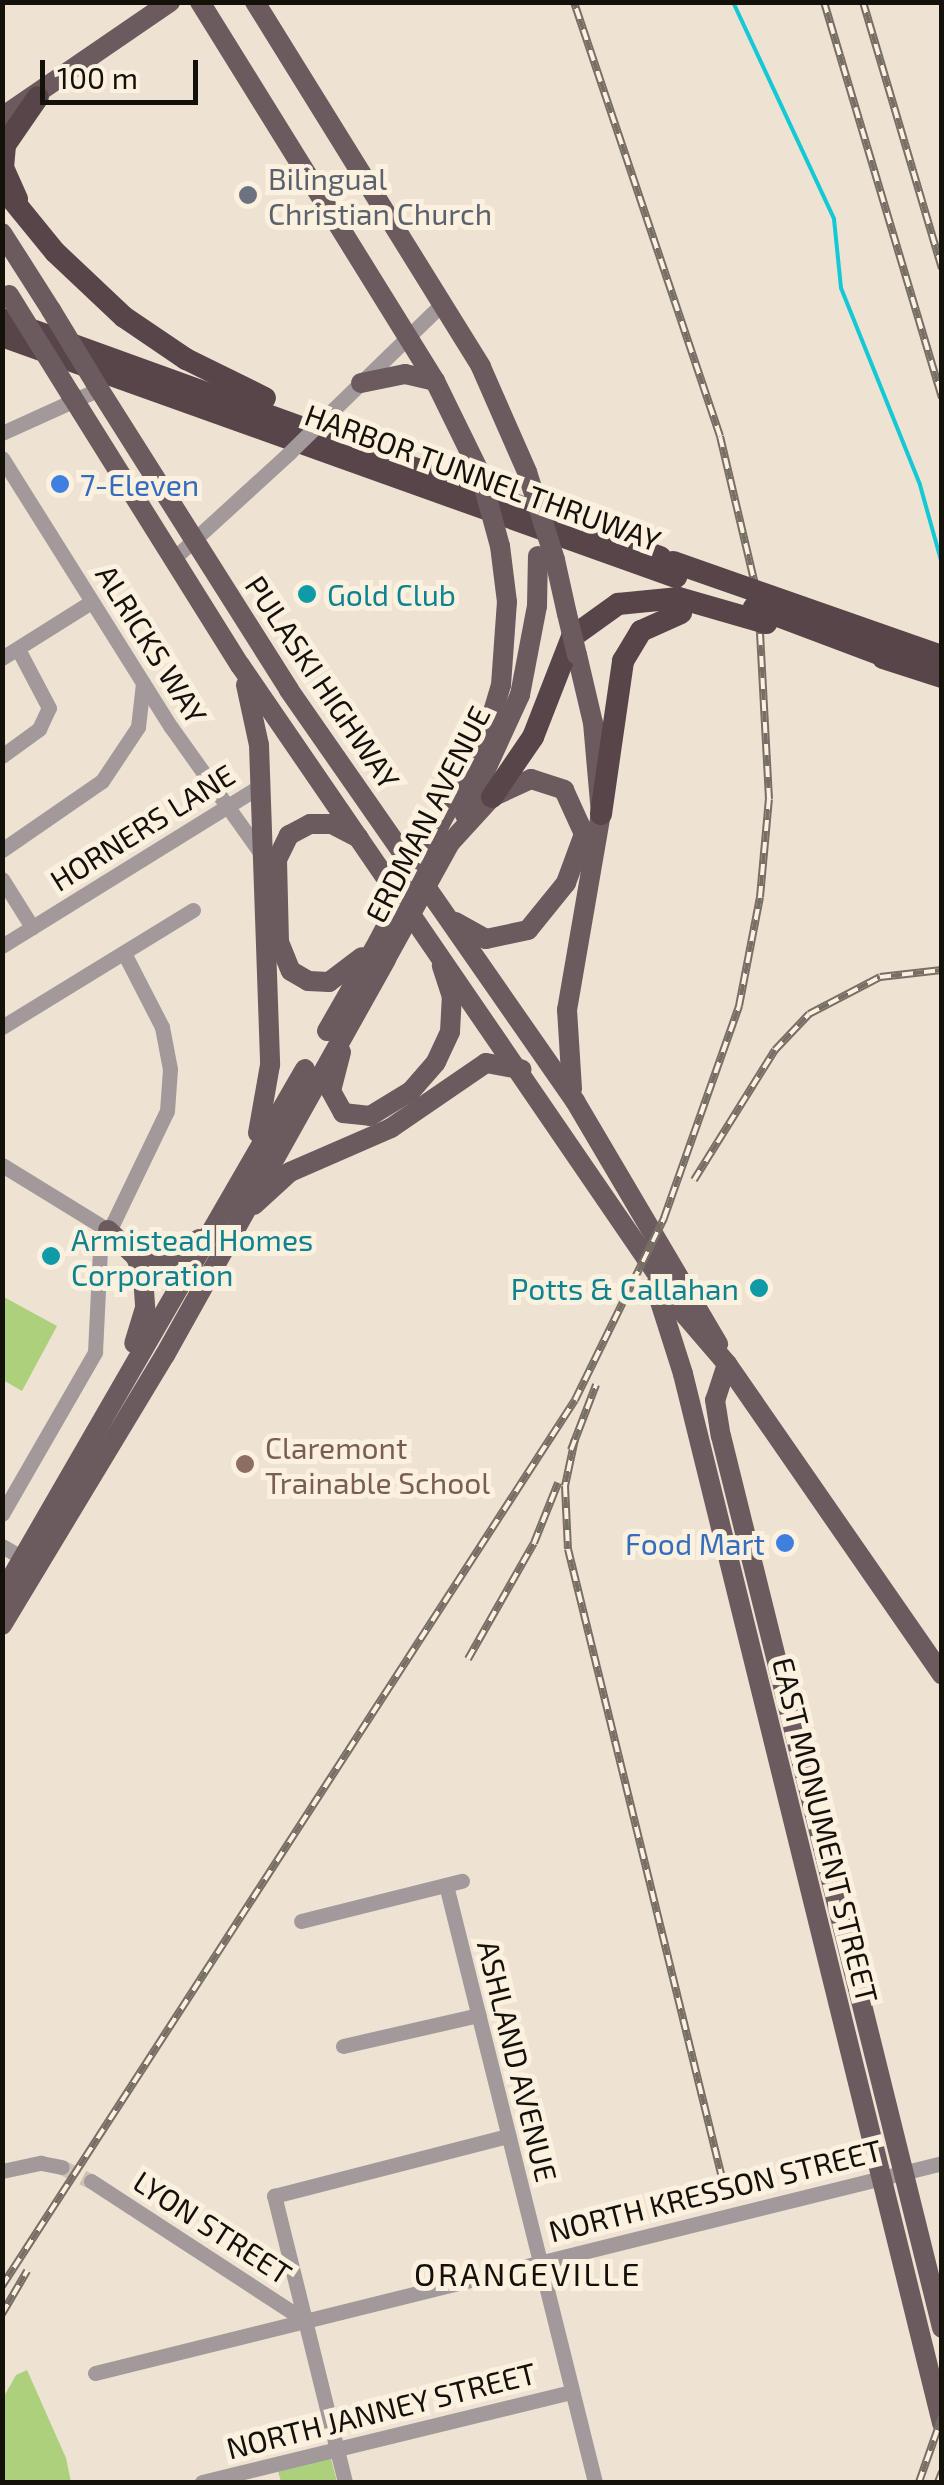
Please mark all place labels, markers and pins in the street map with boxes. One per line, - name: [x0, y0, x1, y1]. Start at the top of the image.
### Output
- place label: Bilingual Christian Church: [268, 160, 492, 230]
- marker: Bilingual Christian Church: [237, 184, 259, 206]
- place label: 7-Eleven: [80, 466, 199, 502]
- marker: 7-Eleven: [49, 473, 71, 495]
- place label: Gold Club: [327, 576, 456, 612]
- marker: Gold Club: [296, 583, 318, 605]
- place label: Armistead Homes Corporation: [71, 1221, 313, 1292]
- marker: Armistead Homes Corporation: [40, 1245, 62, 1267]
- place label: Potts & Callahan: [511, 1270, 739, 1306]
- marker: Potts & Callahan: [748, 1277, 770, 1299]
- place label: Claremont Trainable School: [265, 1429, 490, 1500]
- marker: Claremont Trainable School: [234, 1453, 256, 1475]
- place label: Food Mart: [625, 1525, 765, 1561]
- marker: Food Mart: [774, 1532, 796, 1554]

